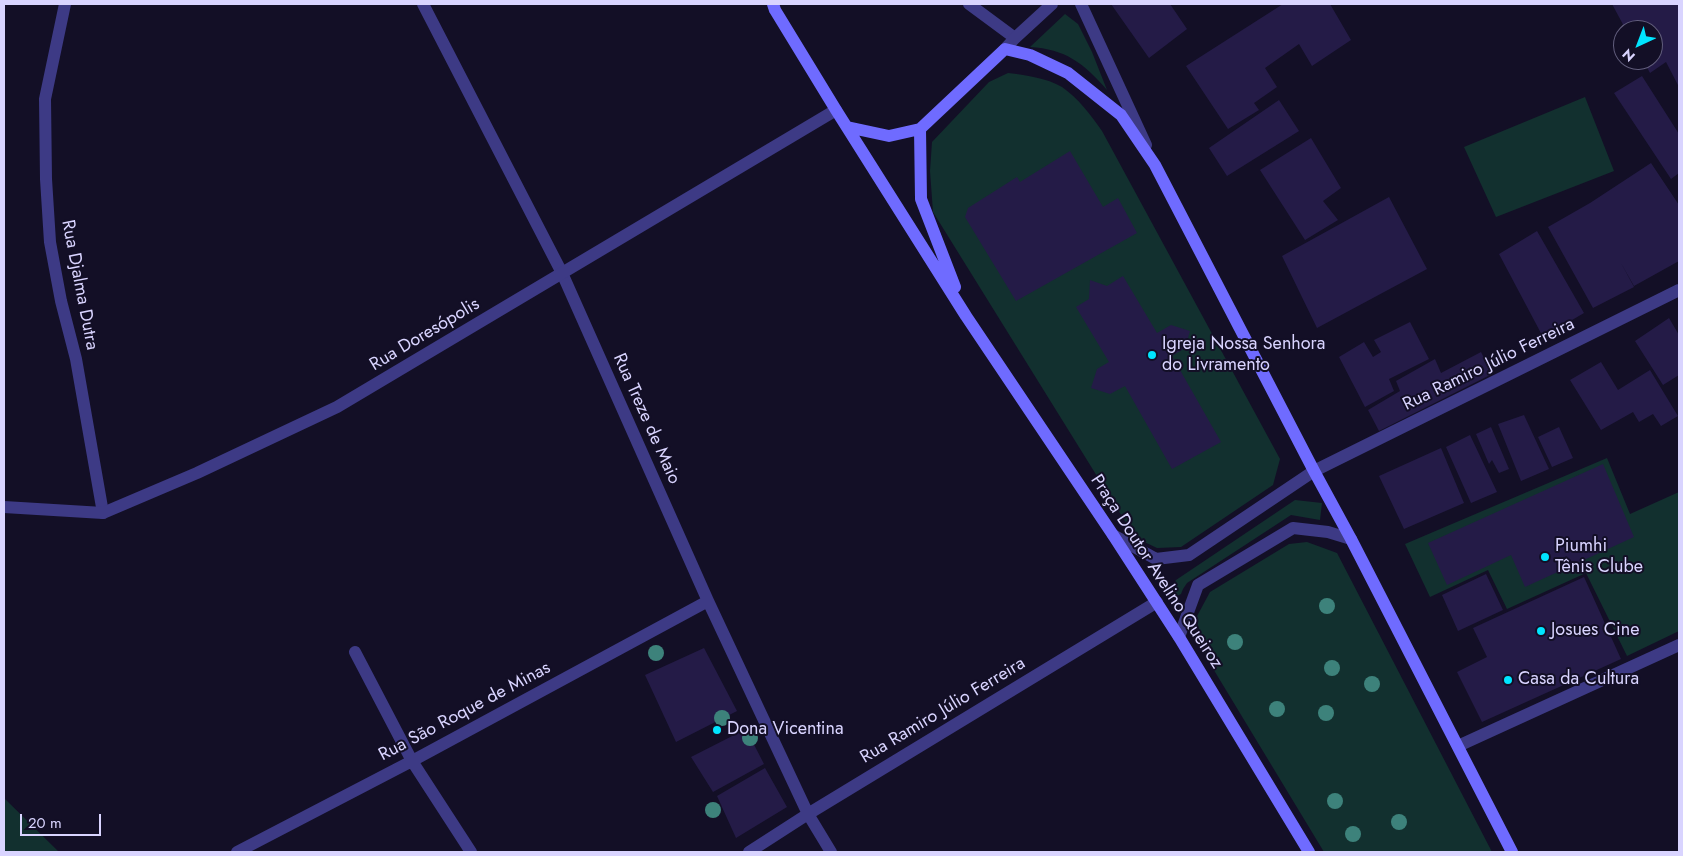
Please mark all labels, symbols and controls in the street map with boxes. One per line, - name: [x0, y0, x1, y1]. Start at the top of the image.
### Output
- north arrow: [1613, 20, 1663, 70]
- text: N: [1618, 44, 1639, 66]
- street label: Rua Djalma Dutra: [56, 218, 102, 352]
- street label: Rua Doresópolis: [366, 294, 484, 376]
- street label: Rua Ramiro Júlio Ferreira: [1400, 314, 1578, 416]
- place label: Igreja Nossa Senhora do Livramento: [1162, 334, 1325, 376]
- marker: Igreja Nossa Senhora do Livramento: [1146, 349, 1158, 361]
- street label: Rua Treze de Maio: [608, 350, 684, 488]
- street label: Praça Doutor Avelino Queiroz: [1085, 471, 1227, 673]
- place label: Piumhi Tênis Clube: [1555, 536, 1643, 578]
- marker: Piumhi Tênis Clube: [1539, 551, 1551, 563]
- place label: Josues Cine: [1551, 620, 1640, 642]
- marker: Josues Cine: [1535, 625, 1547, 637]
- street label: Rua Ramiro Júlio Ferreira: [857, 653, 1029, 769]
- street label: Rua São Roque de Minas: [375, 658, 555, 766]
- place label: Casa da Cultura: [1518, 669, 1639, 691]
- marker: Casa da Cultura: [1502, 674, 1514, 686]
- place label: Dona Vicentina: [727, 719, 844, 741]
- marker: Dona Vicentina: [711, 724, 723, 736]
- scale bar: [22, 804, 104, 836]
- text: 20 m: [28, 812, 62, 834]

